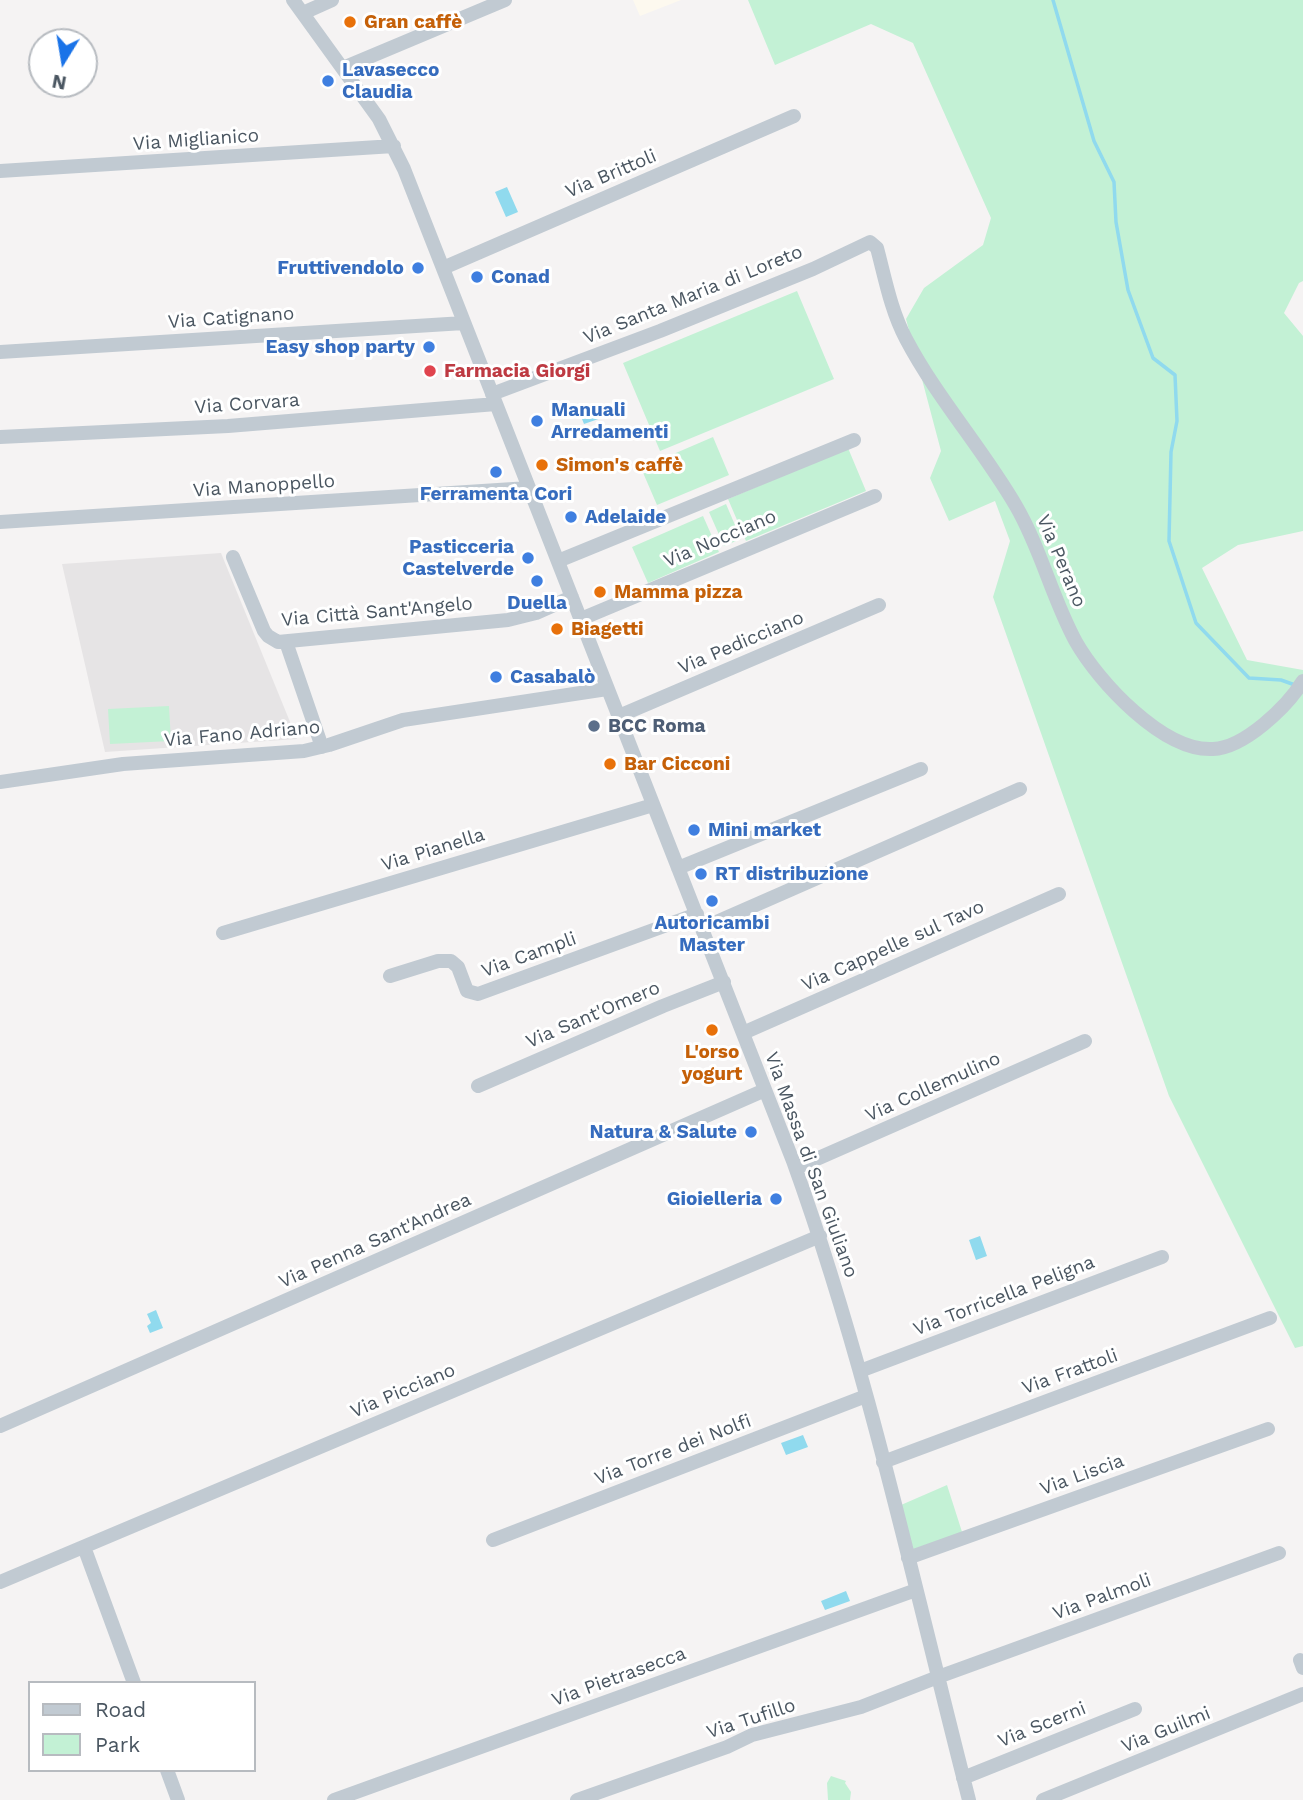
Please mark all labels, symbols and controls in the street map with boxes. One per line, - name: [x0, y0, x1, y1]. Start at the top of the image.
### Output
- place label: Gran caffè: [364, 11, 462, 33]
- marker: Gran caffè: [342, 14, 358, 30]
- north arrow: [28, 28, 98, 98]
- place label: Lavasecco Claudia: [342, 59, 439, 103]
- text: N: [50, 70, 68, 95]
- marker: Lavasecco Claudia: [320, 73, 336, 89]
- street label: Via Miglianico: [132, 124, 260, 156]
- street label: Via Brittoli: [562, 145, 660, 203]
- street label: Via Santa Maria di Loreto: [580, 241, 806, 349]
- place label: Fruttivendolo: [277, 257, 404, 279]
- marker: Fruttivendolo: [410, 260, 426, 276]
- place label: Conad: [491, 266, 550, 288]
- marker: Conad: [469, 269, 485, 285]
- street label: Via Catignano: [167, 302, 295, 334]
- place label: Easy shop party: [266, 336, 415, 358]
- marker: Easy shop party: [421, 339, 437, 355]
- place label: Farmacia Giorgi: [444, 360, 590, 382]
- marker: Farmacia Giorgi: [422, 363, 438, 379]
- street label: Via Corvara: [194, 389, 300, 419]
- place label: Manuali Arredamenti: [551, 399, 668, 443]
- marker: Manuali Arredamenti: [529, 413, 545, 429]
- place label: Simon's caffè: [556, 454, 683, 476]
- marker: Simon's caffè: [534, 457, 550, 473]
- marker: Ferramenta Cori: [488, 464, 504, 480]
- street label: Via Manoppello: [192, 470, 336, 502]
- place label: Ferramenta Cori: [420, 483, 572, 505]
- street label: Via Nocciano: [660, 505, 780, 573]
- place label: Adelaide: [585, 506, 666, 528]
- marker: Adelaide: [563, 509, 579, 525]
- street label: Via Perano: [1031, 511, 1091, 611]
- place label: Pasticceria Castelverde: [402, 536, 514, 580]
- marker: Pasticceria Castelverde: [520, 550, 536, 566]
- marker: Duella: [529, 573, 545, 589]
- place label: Mamma pizza: [614, 581, 742, 603]
- marker: Mamma pizza: [592, 584, 608, 600]
- street label: Via Città Sant'Angelo: [280, 592, 474, 632]
- place label: Duella: [507, 592, 567, 614]
- street label: Via Pedicciano: [675, 606, 807, 680]
- place label: Biagetti: [571, 618, 644, 640]
- marker: Biagetti: [549, 621, 565, 637]
- place label: Casabalò: [510, 666, 595, 688]
- marker: Casabalò: [488, 669, 504, 685]
- place label: BCC Roma: [608, 715, 706, 737]
- street label: Via Fano Adriano: [163, 716, 321, 752]
- marker: BCC Roma: [586, 718, 602, 734]
- place label: Bar Cicconi: [624, 753, 730, 775]
- marker: Bar Cicconi: [602, 756, 618, 772]
- place label: Mini market: [708, 819, 821, 841]
- marker: Mini market: [686, 822, 702, 838]
- street label: Via Pianella: [378, 823, 488, 877]
- place label: RT distribuzione: [715, 863, 869, 885]
- marker: RT distribuzione: [693, 866, 709, 882]
- marker: Autoricambi Master: [704, 893, 720, 909]
- street label: Via Cappelle sul Tavo: [798, 895, 988, 997]
- place label: Autoricambi Master: [654, 912, 770, 956]
- street label: Via Campli: [478, 927, 580, 983]
- street label: Via Sant'Omero: [523, 976, 663, 1054]
- marker: L'orso yogurt: [704, 1022, 720, 1038]
- place label: L'orso yogurt: [682, 1041, 742, 1085]
- street label: Via Collemulino: [862, 1047, 1004, 1127]
- street label: Via Massa di San Giuliano: [760, 1049, 862, 1281]
- place label: Natura & Salute: [590, 1121, 737, 1143]
- marker: Natura & Salute: [743, 1124, 759, 1140]
- street label: Via Penna Sant'Andrea: [275, 1188, 475, 1294]
- place label: Gioielleria: [667, 1188, 762, 1210]
- marker: Gioielleria: [768, 1191, 784, 1207]
- street label: Via Torricella Peligna: [910, 1251, 1098, 1341]
- street label: Via Frattoli: [1019, 1344, 1121, 1400]
- street label: Via Picciano: [347, 1359, 459, 1423]
- street label: Via Torre dei Nolfi: [591, 1410, 755, 1490]
- street label: Via Liscia: [1037, 1449, 1127, 1501]
- street label: Via Palmoli: [1050, 1569, 1154, 1625]
- street label: Via Pietrasecca: [549, 1642, 689, 1712]
- legend: [28, 1681, 256, 1772]
- street label: Via Tufillo: [704, 1694, 798, 1744]
- text: Road: [95, 1697, 146, 1722]
- street label: Via Scerni: [995, 1697, 1089, 1753]
- street label: Via Guilmi: [1118, 1702, 1214, 1758]
- text: Park: [95, 1732, 140, 1757]

